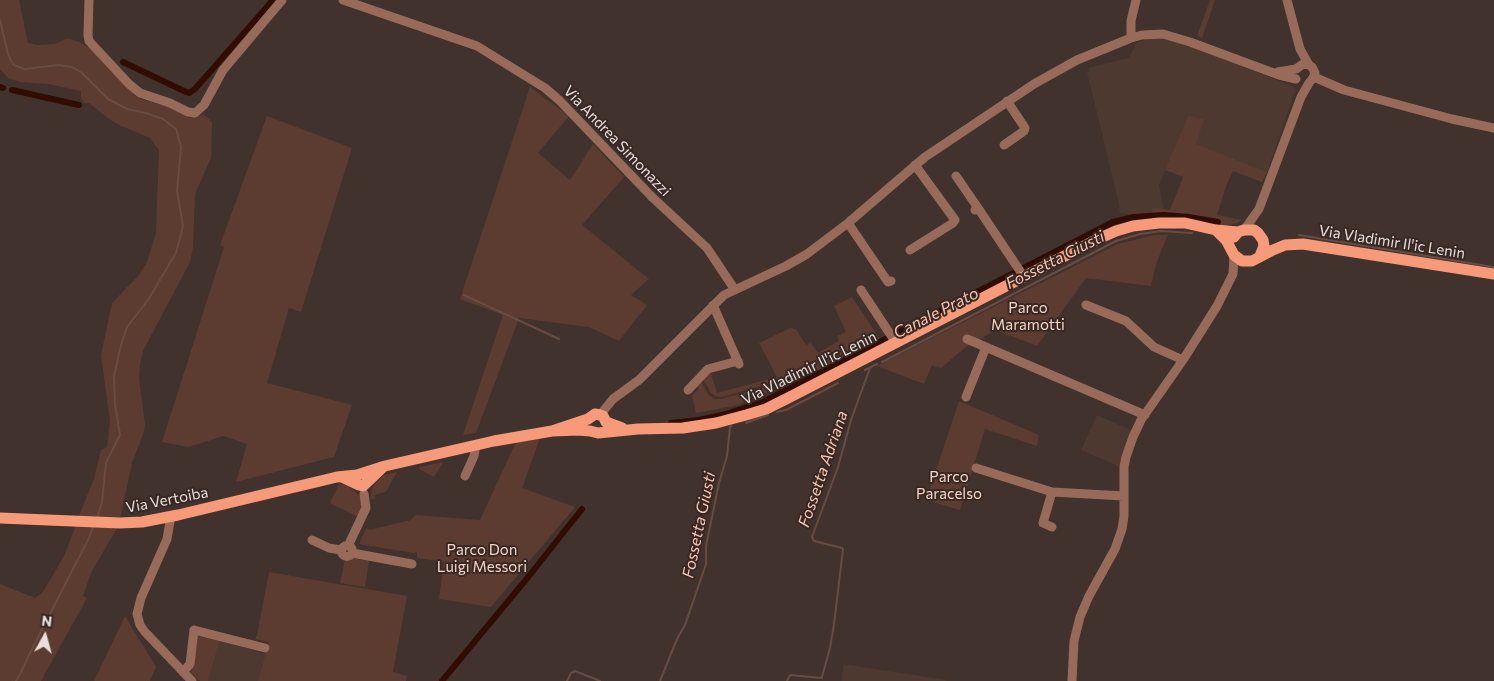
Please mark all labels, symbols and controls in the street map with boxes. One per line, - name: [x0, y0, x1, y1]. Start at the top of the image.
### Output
- street label: Via Andrea Simonazzi: [560, 82, 674, 200]
- street label: Via Vladimir Il'ic Lenin: [1318, 222, 1466, 262]
- water label: Fossetta Giusti: [1002, 227, 1108, 293]
- water label: Canale Prato: [890, 283, 982, 343]
- park label: Parco Maramotti: [991, 299, 1065, 334]
- street label: Via Vladimir Il'ic Lenin: [739, 327, 879, 409]
- water label: Fossetta Adriana: [794, 408, 852, 530]
- park label: Parco Paracelso: [916, 468, 982, 503]
- water label: Fossetta Giusti: [678, 470, 720, 580]
- street label: Via Vertoiba: [124, 483, 210, 517]
- park label: Parco Don Luigi Messori: [437, 541, 527, 576]
- north arrow: [20, 611, 70, 661]
- text: N: [41, 612, 53, 630]

